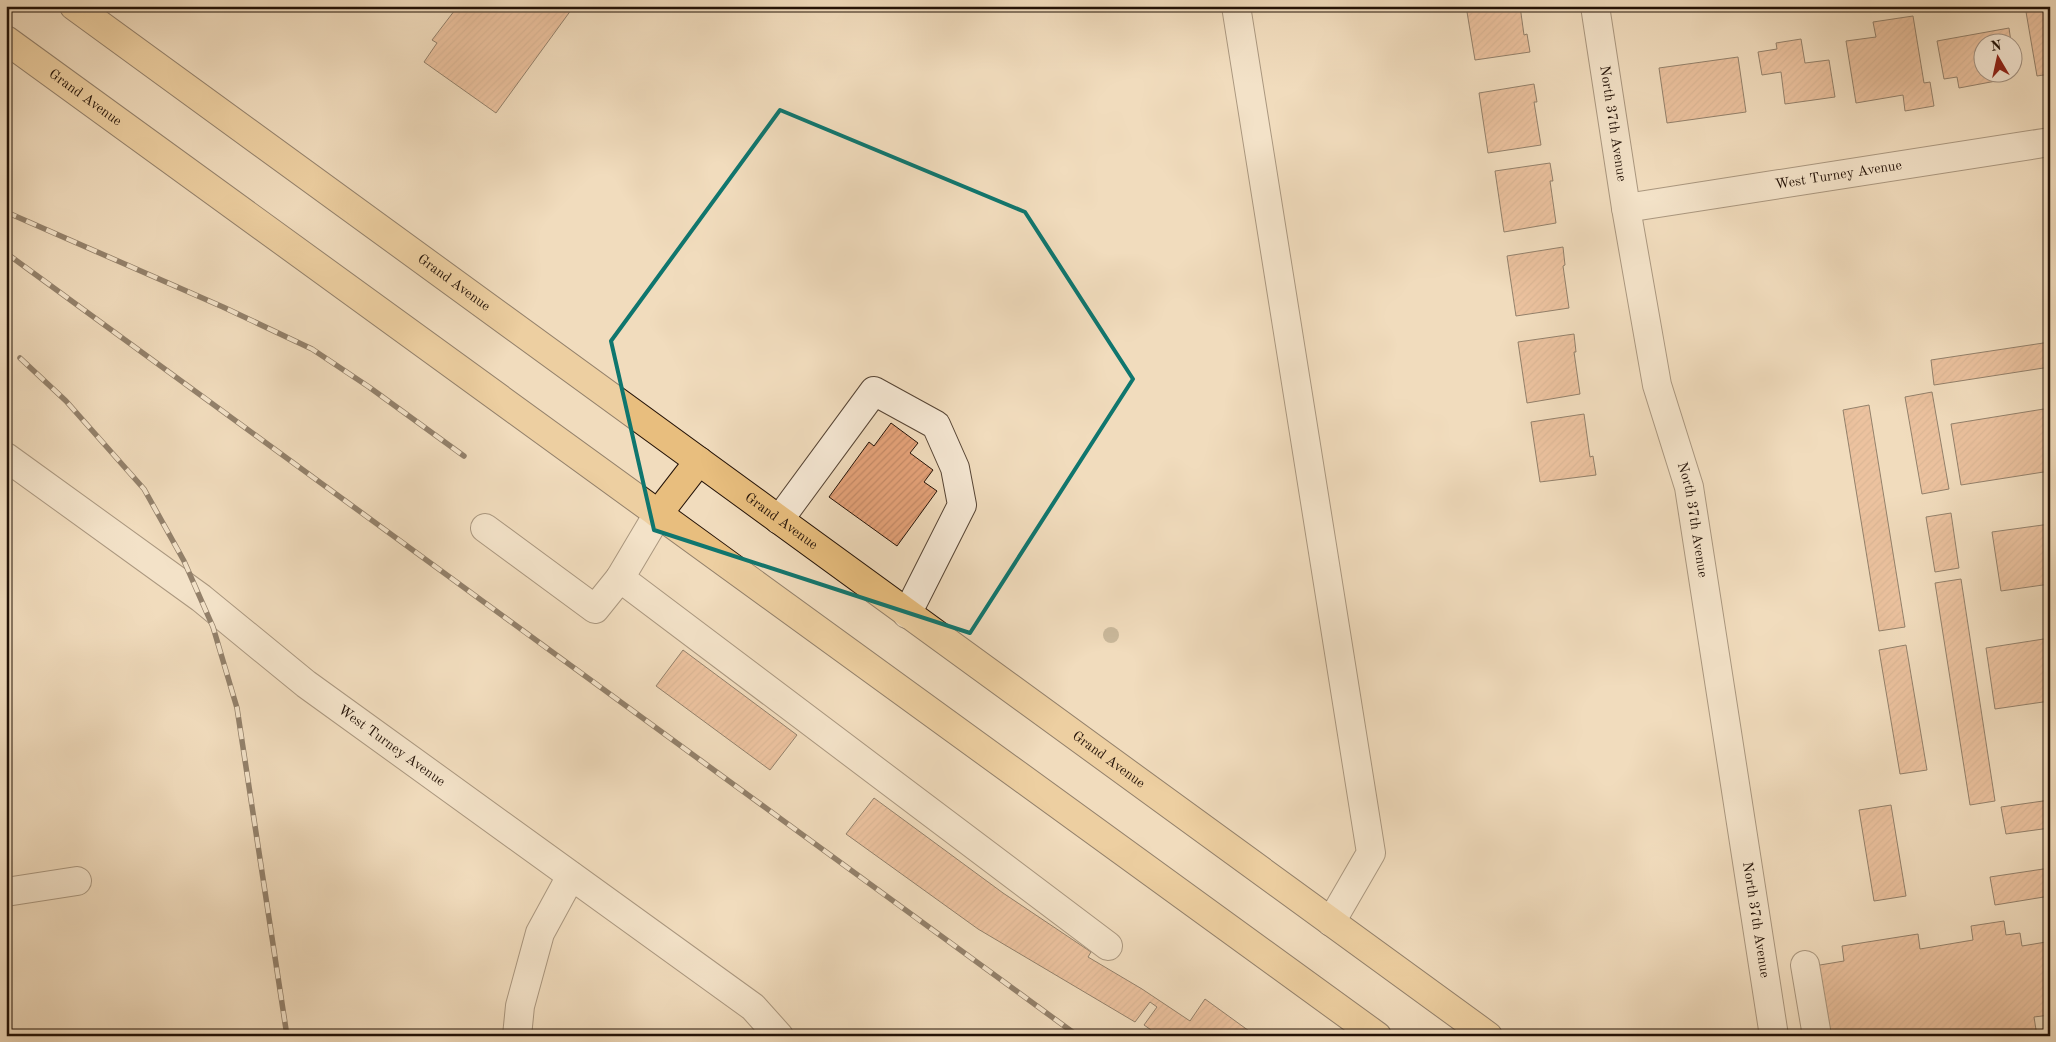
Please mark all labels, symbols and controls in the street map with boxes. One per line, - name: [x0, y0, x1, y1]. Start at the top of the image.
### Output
- north arrow: [1974, 32, 2024, 82]
- text: N: [1990, 38, 2003, 54]
- street label: North 37th Avenue: [1597, 65, 1629, 183]
- street label: Grand Avenue: [46, 67, 124, 129]
- street label: West Turney Avenue: [1774, 158, 1903, 192]
- street label: Grand Avenue: [415, 252, 493, 314]
- street label: North 37th Avenue: [1675, 461, 1710, 579]
- street label: Grand Avenue: [742, 490, 820, 552]
- street label: West Turney Avenue: [336, 703, 448, 789]
- street label: Grand Avenue: [1070, 729, 1148, 791]
- street label: North 37th Avenue: [1740, 861, 1772, 979]

